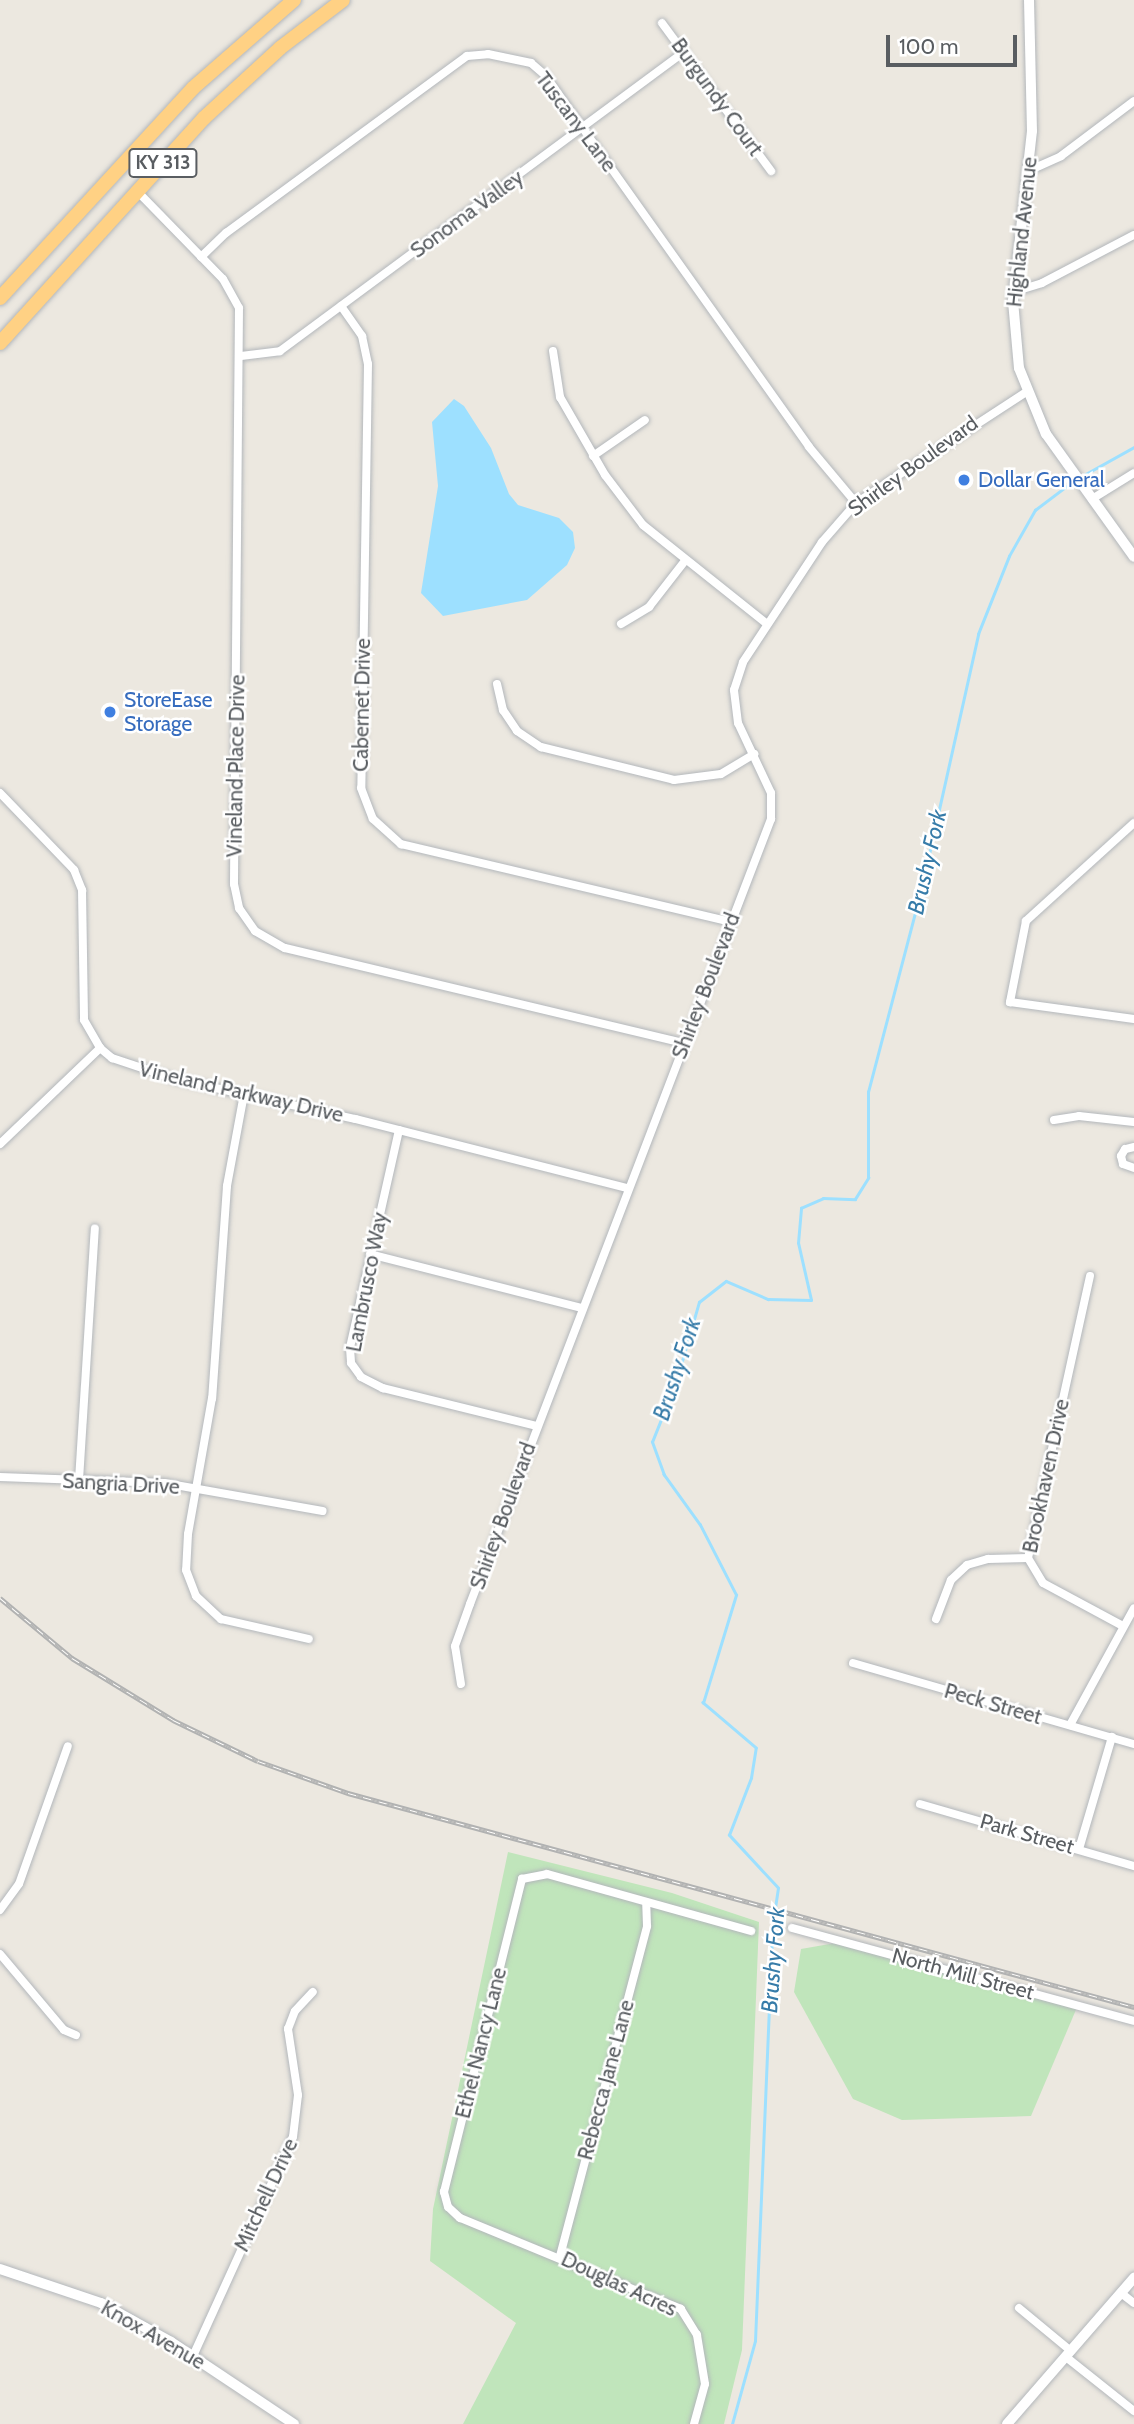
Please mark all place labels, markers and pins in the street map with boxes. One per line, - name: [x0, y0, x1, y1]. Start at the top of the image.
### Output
- place label: Dollar General: [978, 467, 1105, 493]
- marker: Dollar General: [956, 472, 972, 488]
- place label: StoreEase Storage: [124, 687, 212, 737]
- marker: StoreEase Storage: [102, 704, 118, 720]

